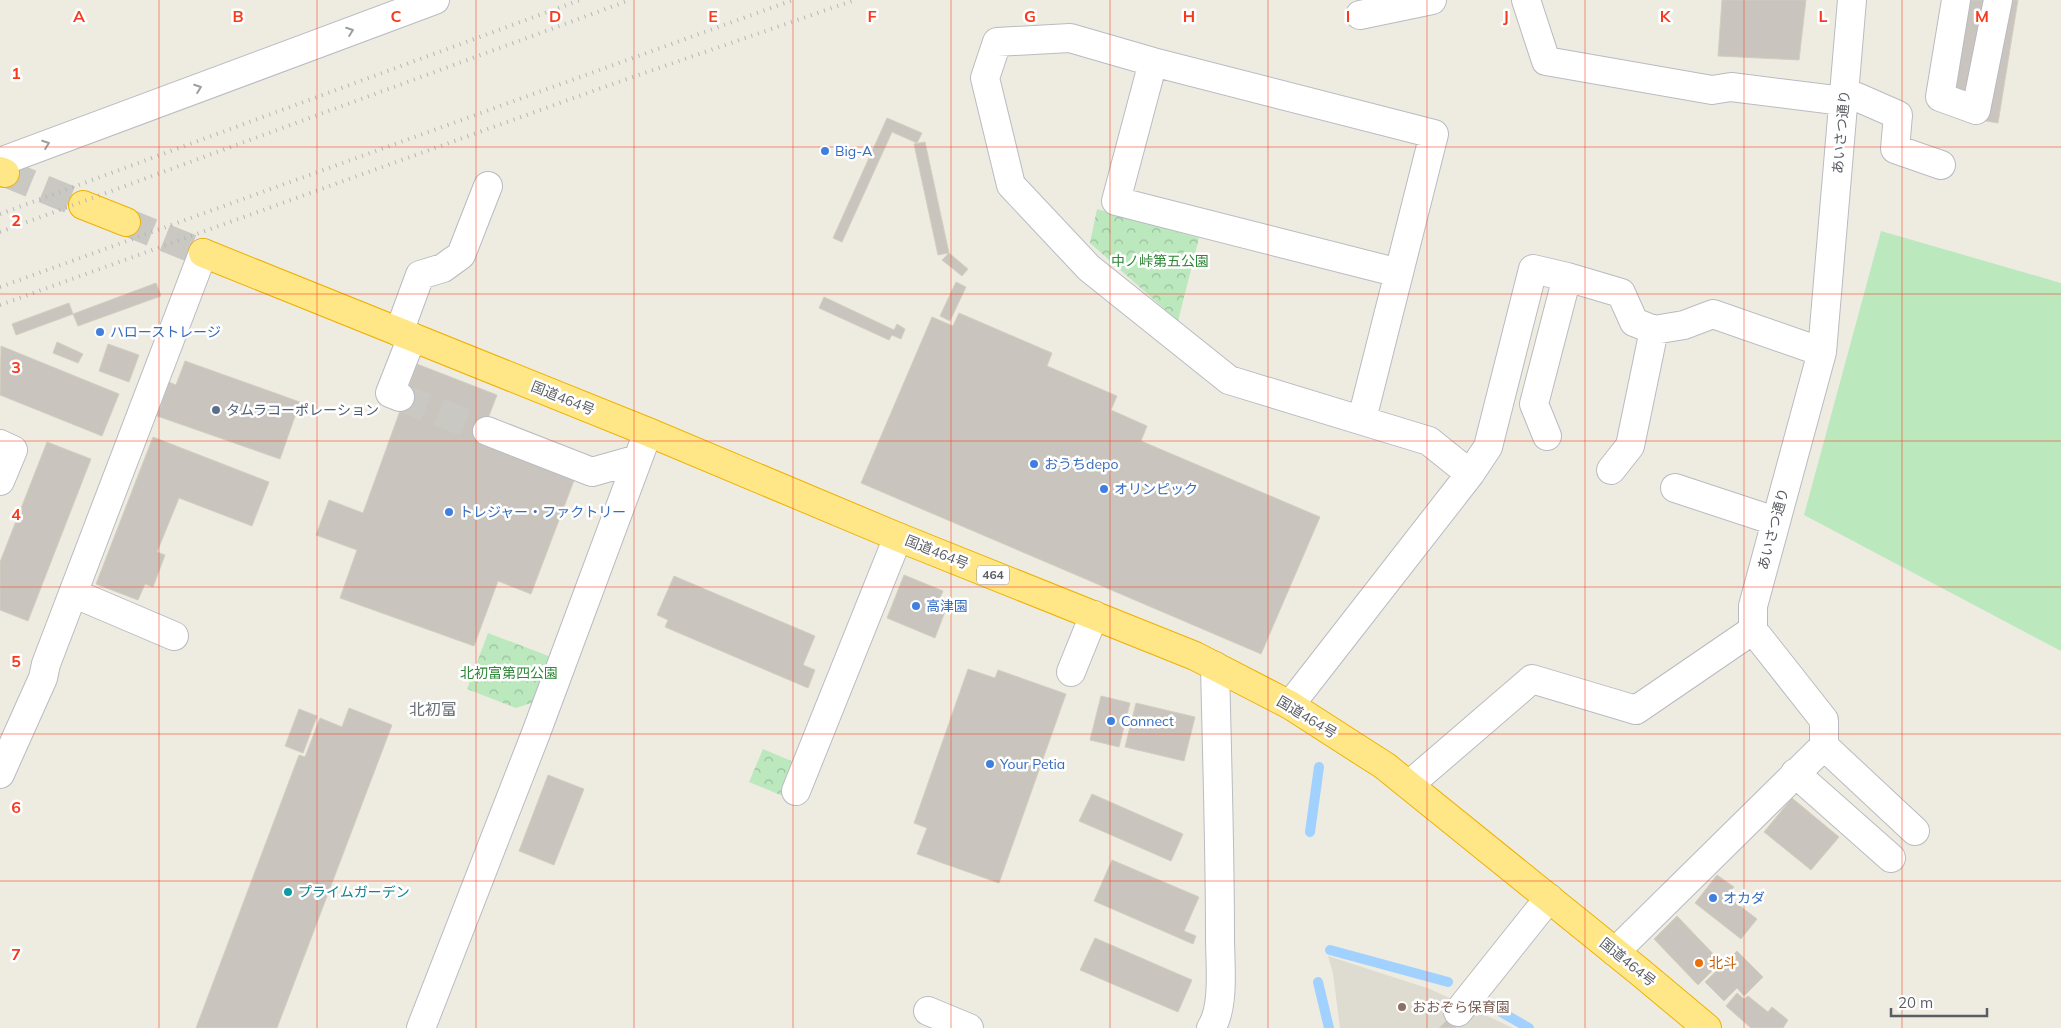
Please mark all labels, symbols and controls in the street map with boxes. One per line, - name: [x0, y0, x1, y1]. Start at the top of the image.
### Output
- text: A: [73, 6, 85, 26]
- text: B: [232, 6, 244, 26]
- text: C: [391, 6, 402, 26]
- text: D: [549, 6, 561, 26]
- text: E: [708, 6, 718, 26]
- text: F: [867, 6, 877, 26]
- text: G: [1024, 6, 1036, 26]
- text: H: [1183, 6, 1195, 26]
- text: I: [1346, 6, 1350, 26]
- text: J: [1503, 6, 1509, 26]
- text: K: [1660, 6, 1672, 26]
- text: L: [1819, 6, 1828, 26]
- text: M: [1975, 6, 1989, 26]
- one-way arrow: [346, 27, 354, 37]
- text: 1: [11, 63, 21, 83]
- one-way arrow: [193, 84, 202, 94]
- street label: あいさつ通り: [1828, 89, 1854, 175]
- one-way arrow: [41, 140, 49, 150]
- place label: Big-A: [835, 142, 873, 160]
- marker: Big-A: [819, 145, 831, 157]
- text: 2: [11, 210, 21, 230]
- park label: 中ノ峠第五公園: [1111, 252, 1209, 270]
- place label: ハローストレージ: [110, 323, 221, 341]
- marker: ハローストレージ: [94, 326, 106, 338]
- text: 3: [11, 357, 21, 377]
- street label: 国道464号: [528, 377, 598, 419]
- place label: タムラコーポレーション: [226, 401, 379, 419]
- marker: タムラコーポレーション: [210, 404, 222, 416]
- place label: おうちdepo: [1044, 455, 1118, 473]
- marker: おうちdepo: [1028, 458, 1040, 470]
- place label: オリンピック: [1114, 480, 1198, 498]
- marker: オリンピック: [1098, 483, 1110, 495]
- street label: あいさつ通り: [1753, 486, 1793, 572]
- place label: トレジャー・ファクトリー: [459, 503, 626, 521]
- text: 4: [11, 504, 21, 524]
- marker: トレジャー・ファクトリー: [443, 506, 455, 518]
- street label: 国道464号: [902, 531, 972, 573]
- road number: 464: [977, 566, 1009, 584]
- place label: 高津園: [926, 597, 968, 615]
- marker: 高津園: [910, 600, 922, 612]
- text: 5: [11, 651, 21, 671]
- park label: 北初富第四公園: [460, 664, 558, 682]
- street label: 国道464号: [1274, 692, 1340, 742]
- district label: 北初富: [409, 699, 457, 719]
- place label: Connect: [1121, 712, 1174, 730]
- marker: Connect: [1105, 715, 1117, 727]
- place label: Your Petia: [999, 755, 1065, 773]
- marker: Your Petia: [984, 758, 996, 770]
- text: 6: [11, 797, 21, 817]
- place label: プライムガーデン: [298, 883, 410, 901]
- marker: プライムガーデン: [282, 886, 294, 898]
- place label: オカダ: [1723, 889, 1765, 907]
- marker: オカダ: [1707, 892, 1719, 904]
- street label: 国道464号: [1596, 934, 1660, 990]
- text: 7: [11, 944, 21, 964]
- place label: 北斗: [1709, 954, 1737, 972]
- marker: 北斗: [1693, 957, 1705, 969]
- scale bar: [1891, 986, 1987, 1018]
- text: 20 m: [1898, 993, 1933, 1012]
- place label: おおぞら保育園: [1412, 998, 1510, 1016]
- marker: おおぞら保育園: [1396, 1001, 1408, 1013]

